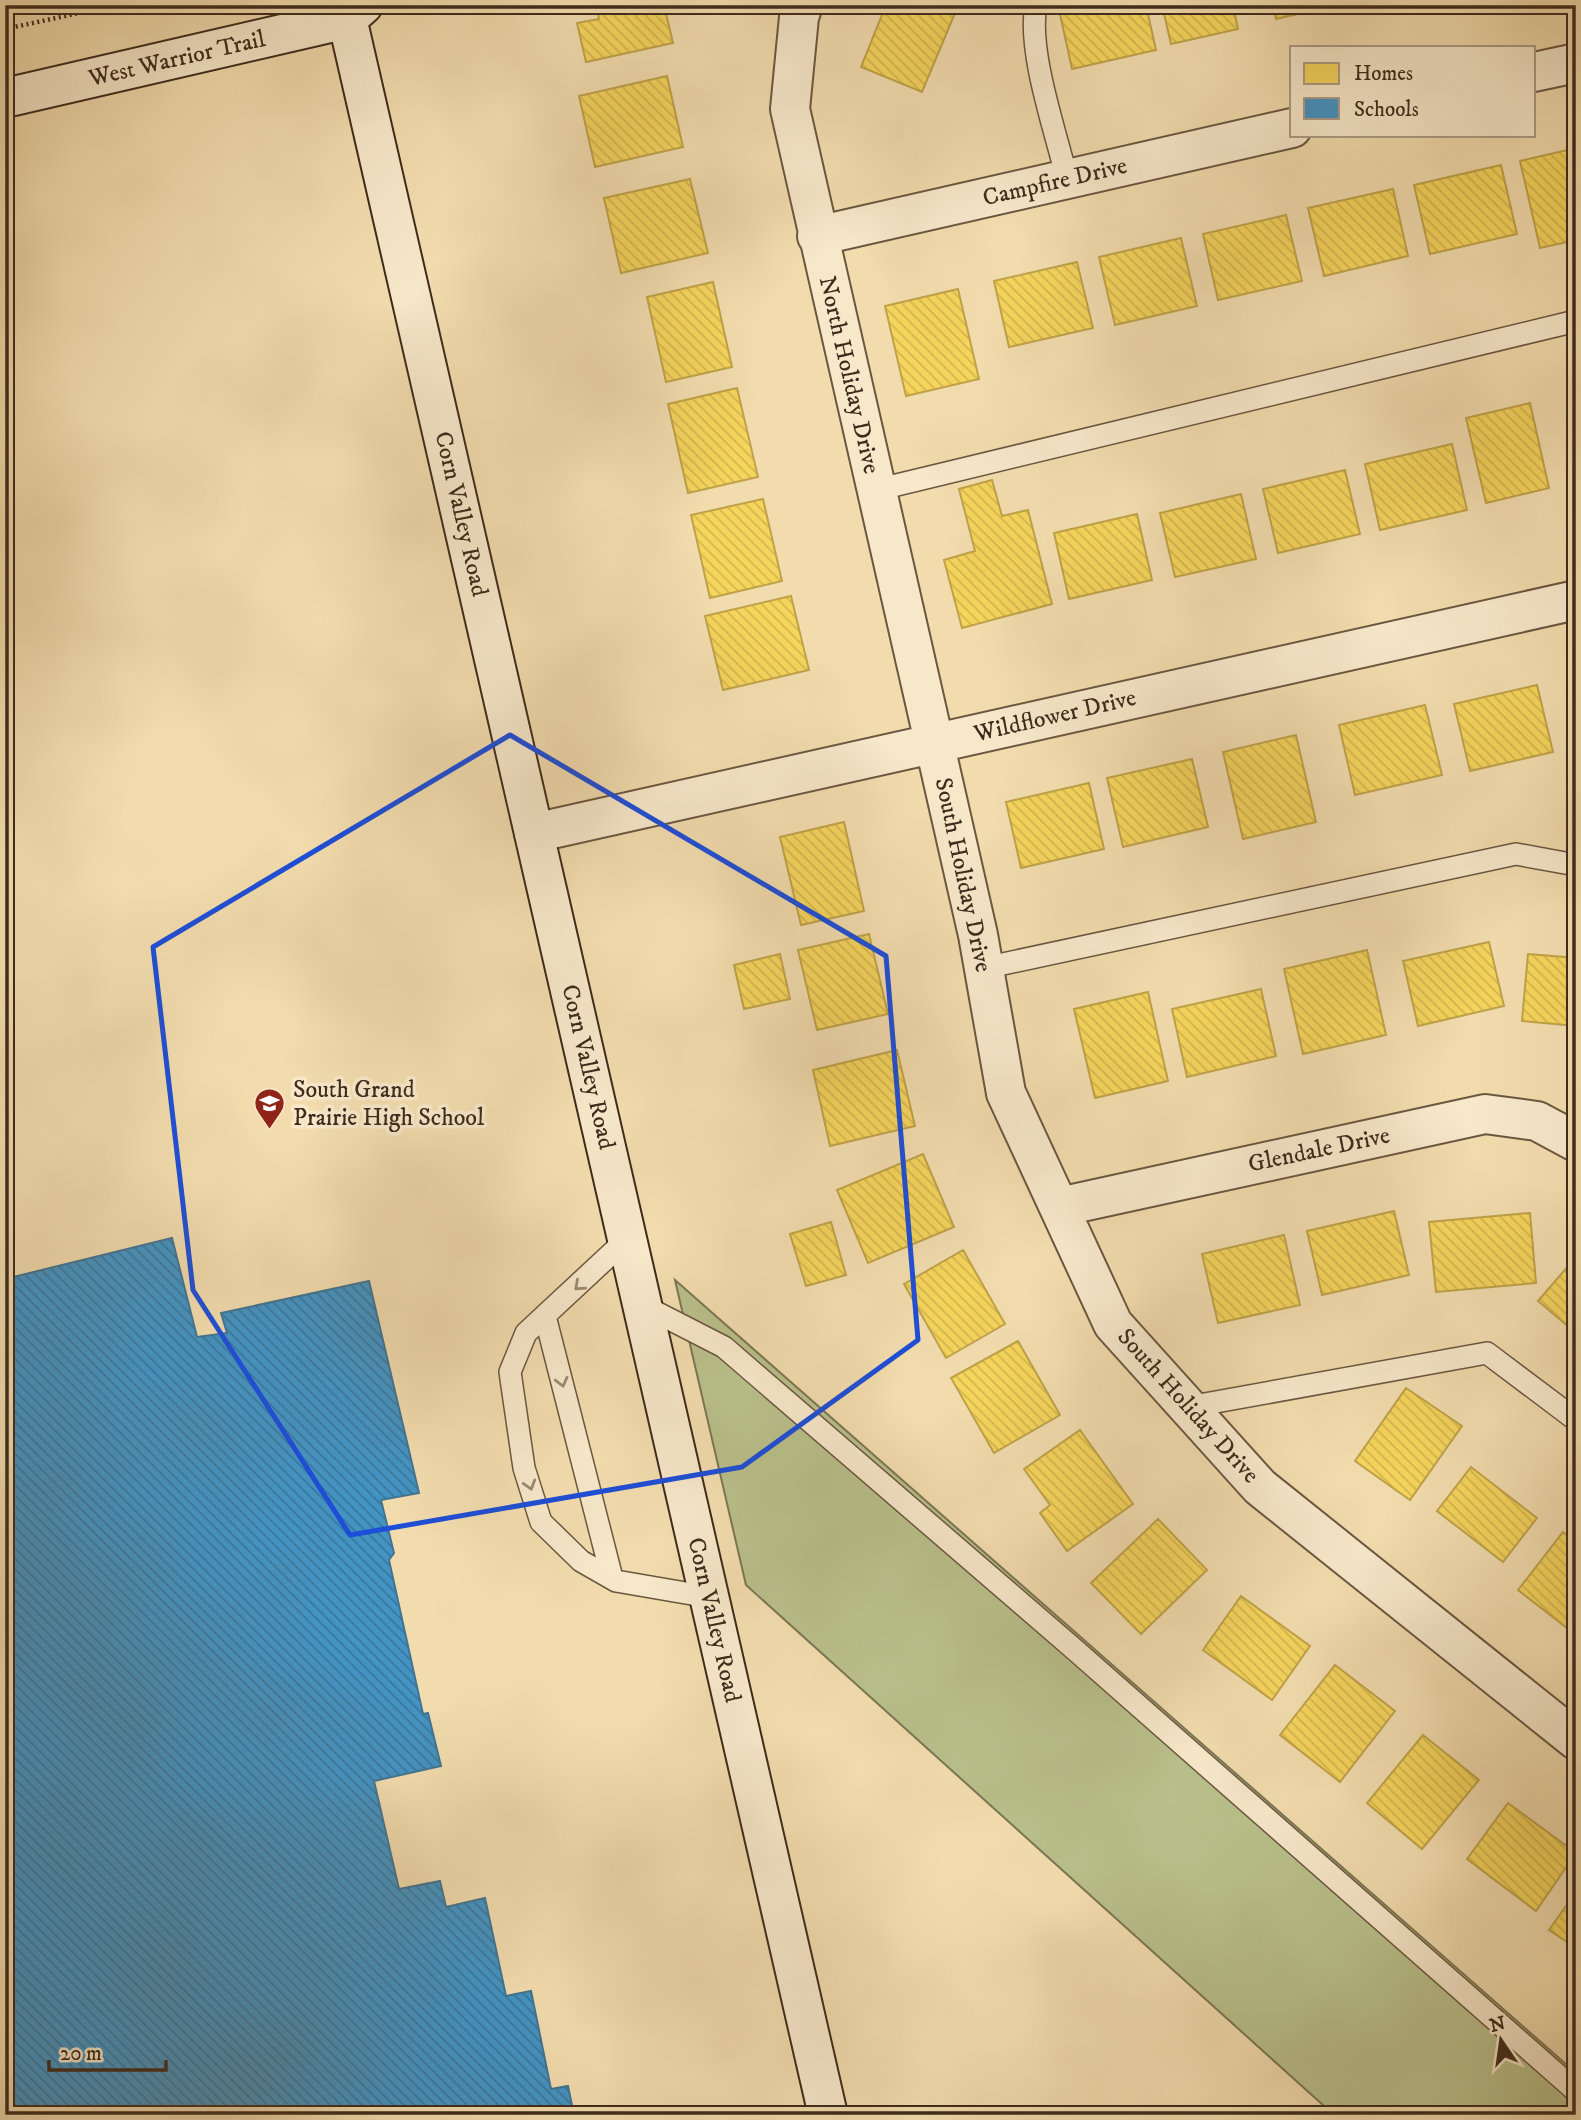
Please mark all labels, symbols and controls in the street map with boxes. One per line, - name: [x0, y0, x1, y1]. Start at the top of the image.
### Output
- street label: West Warrior Trail: [85, 24, 269, 94]
- legend: [1290, 46, 1536, 136]
- text: Homes: [1354, 61, 1413, 87]
- text: Schools: [1354, 97, 1419, 123]
- street label: Campfire Drive: [980, 151, 1130, 213]
- street label: North Holiday Drive: [812, 273, 886, 477]
- street label: Corn Valley Road: [427, 429, 495, 600]
- street label: Wildflower Drive: [970, 683, 1139, 749]
- street label: South Holiday Drive: [928, 775, 998, 975]
- street label: Corn Valley Road: [554, 982, 622, 1153]
- place label: South Grand Prairie High School: [293, 1075, 485, 1133]
- school or university icon: South Grand Prairie High School: [253, 1087, 287, 1131]
- street label: Glendale Drive: [1245, 1120, 1393, 1180]
- one-way arrow: [574, 1278, 587, 1291]
- street label: South Holiday Drive: [1111, 1322, 1265, 1490]
- one-way arrow: [554, 1376, 568, 1388]
- one-way arrow: [521, 1479, 536, 1491]
- street label: Corn Valley Road: [680, 1535, 748, 1706]
- north arrow: [1466, 2004, 1536, 2074]
- text: N: [1487, 2012, 1508, 2038]
- scale bar: [49, 2029, 166, 2073]
- text: 20 m: [60, 2041, 102, 2067]

